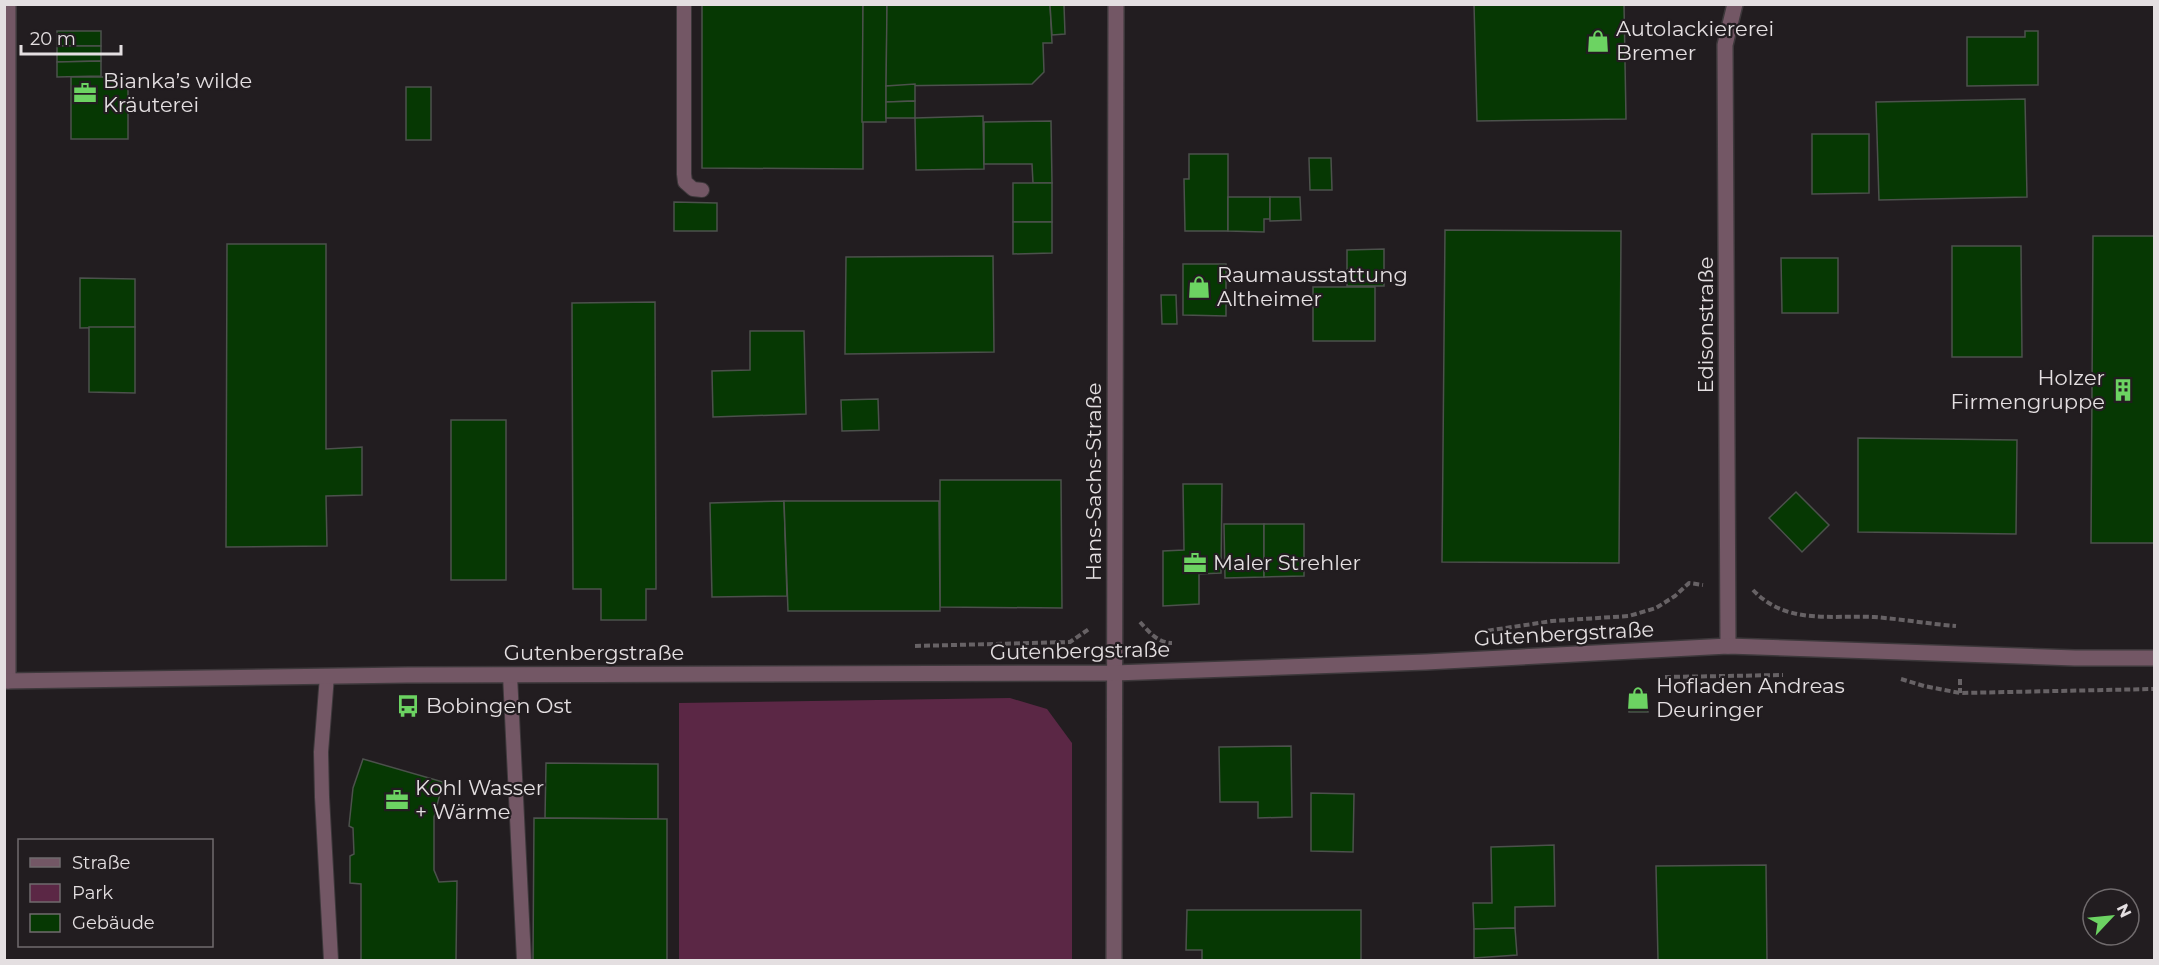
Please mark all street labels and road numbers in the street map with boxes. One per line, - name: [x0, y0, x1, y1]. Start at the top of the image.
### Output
- street label: Edisonstraße: [1693, 257, 1718, 393]
- street label: Hans-Sachs-Straße: [1081, 383, 1106, 581]
- street label: Gutenbergstraße: [1473, 616, 1655, 651]
- street label: Gutenbergstraße: [990, 636, 1170, 665]
- street label: Gutenbergstraße: [504, 640, 684, 665]

